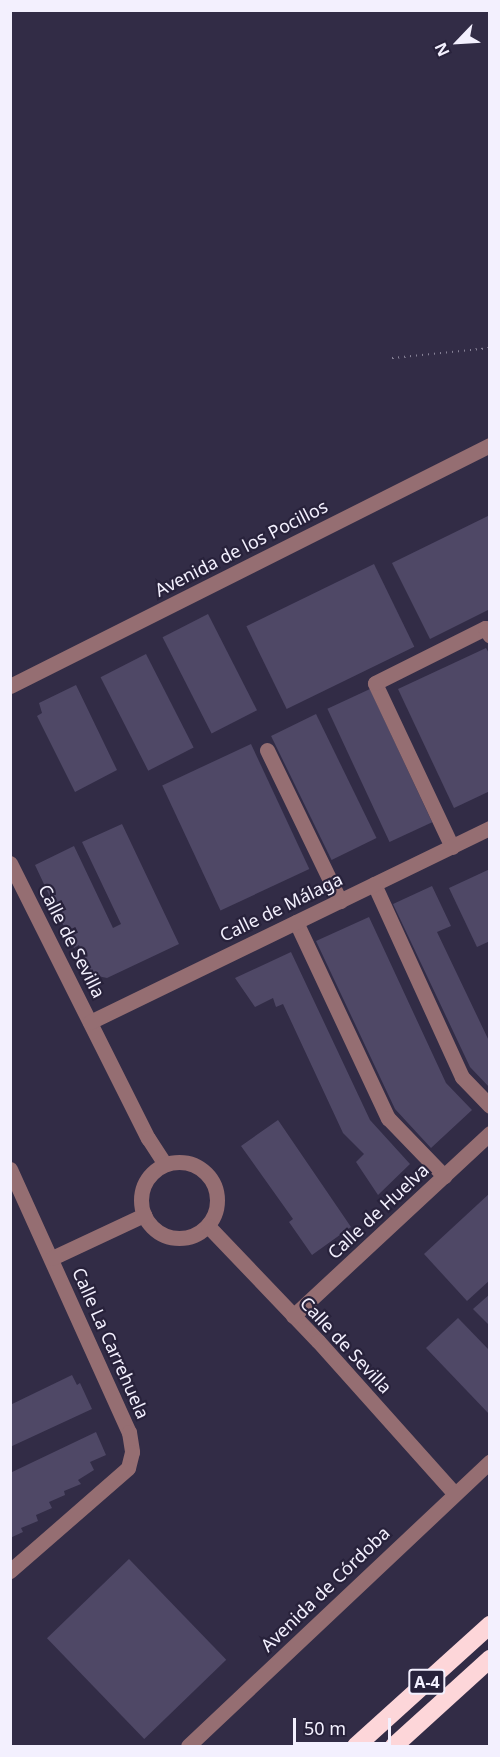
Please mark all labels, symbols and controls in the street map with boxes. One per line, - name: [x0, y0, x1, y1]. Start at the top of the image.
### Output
- north arrow: [428, 12, 488, 72]
- text: N: [429, 39, 454, 60]
- street label: Avenida de los Pocillos: [151, 495, 331, 601]
- street label: Calle de Málaga: [216, 868, 346, 946]
- street label: Calle de Sevilla: [34, 881, 110, 1001]
- street label: Calle de Huelva: [323, 1159, 433, 1263]
- street label: Calle La Carrehuela: [68, 1264, 154, 1422]
- street label: Calle de Sevilla: [296, 1292, 396, 1398]
- street label: Avenida de Córdoba: [256, 1522, 394, 1656]
- road number: A-4: [408, 1669, 446, 1695]
- scale bar: [296, 1706, 394, 1744]
- text: 50 m: [304, 1716, 346, 1740]

